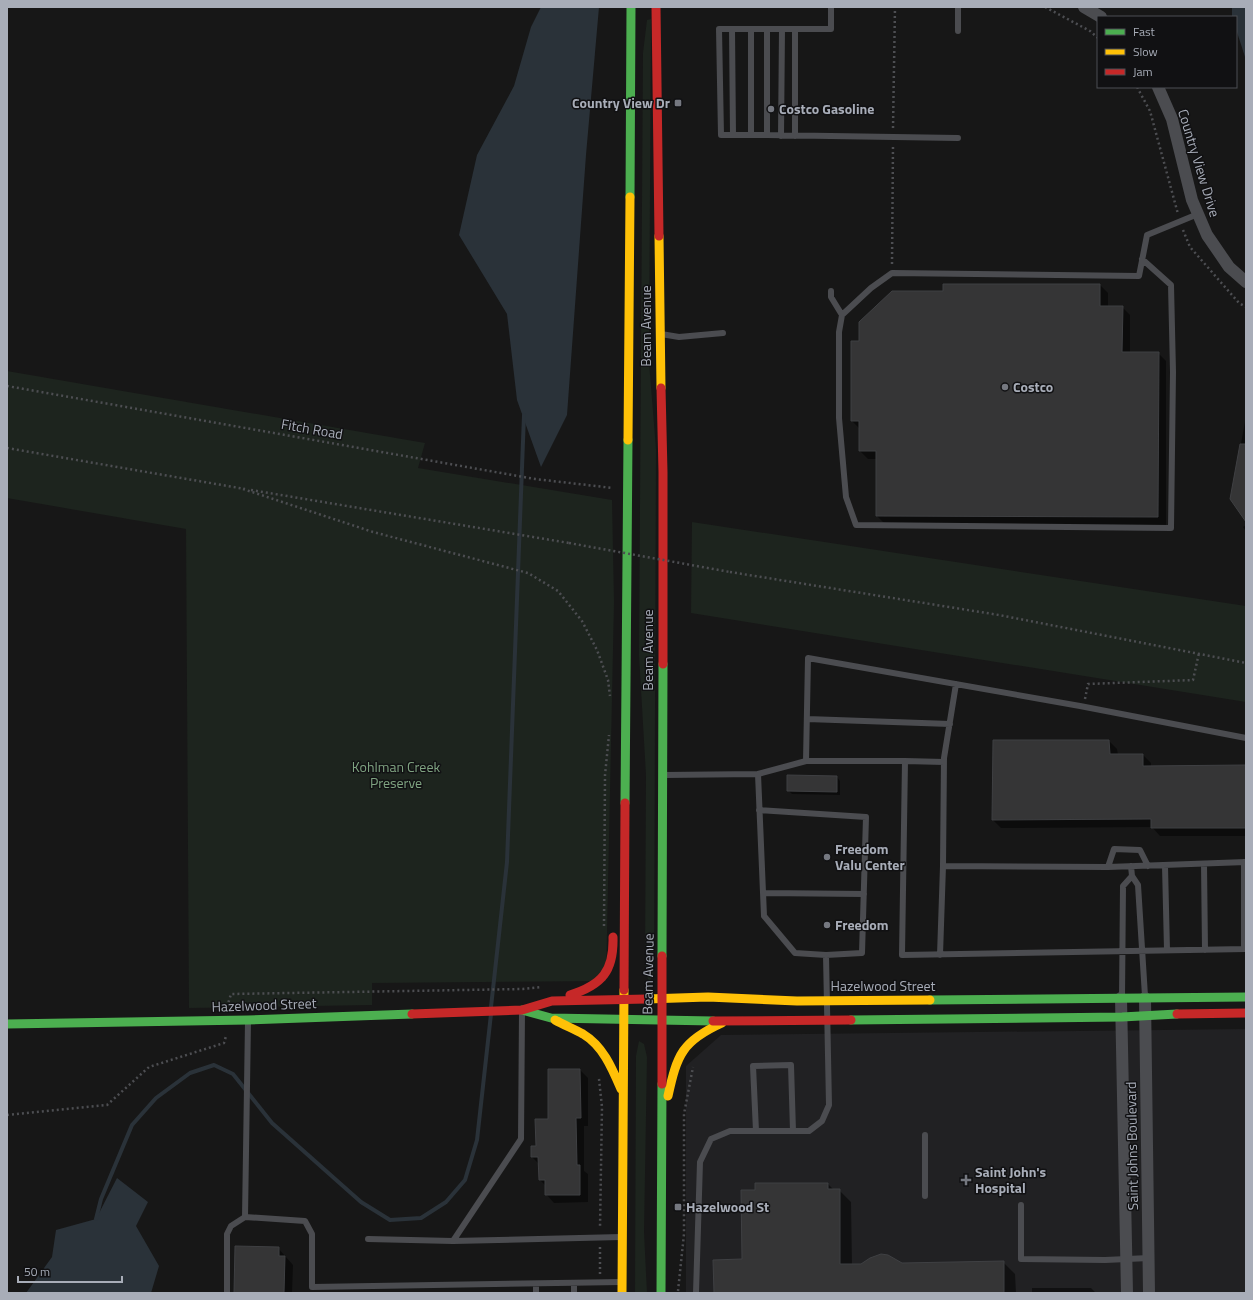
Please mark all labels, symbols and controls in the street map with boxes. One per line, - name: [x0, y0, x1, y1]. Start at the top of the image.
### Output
- legend: [1097, 16, 1237, 88]
- text: Fast: [1133, 22, 1156, 41]
- text: Slow: [1133, 42, 1158, 61]
- text: Jam: [1133, 62, 1153, 81]
- place label: Country View Dr: [572, 92, 670, 113]
- marker: Country View Dr: [673, 98, 683, 108]
- place label: Costco Gasoline: [779, 98, 874, 119]
- marker: Costco Gasoline: [766, 104, 776, 114]
- street label: Country View Drive: [1173, 106, 1226, 219]
- street label: Beam Avenue: [635, 285, 656, 367]
- place label: Costco: [1013, 376, 1053, 397]
- marker: Costco: [1000, 382, 1010, 392]
- street label: Fitch Road: [280, 413, 345, 444]
- street label: Beam Avenue: [637, 609, 658, 691]
- park label: Kohlman Creek Preserve: [352, 756, 440, 793]
- place label: Freedom Valu Center: [835, 838, 905, 875]
- marker: Freedom Valu Center: [822, 852, 832, 862]
- place label: Freedom: [835, 914, 889, 935]
- marker: Freedom: [822, 920, 832, 930]
- street label: Beam Avenue: [636, 933, 659, 1015]
- street label: Hazelwood Street: [830, 975, 936, 996]
- street label: Hazelwood Street: [211, 992, 317, 1017]
- street label: Saint Johns Boulevard: [1120, 1082, 1143, 1210]
- place label: Saint John's Hospital: [975, 1161, 1047, 1198]
- marker: Saint John's Hospital: [960, 1174, 972, 1186]
- place label: Hazelwood St: [686, 1196, 769, 1217]
- marker: Hazelwood St: [673, 1202, 683, 1212]
- scale bar: [18, 1258, 122, 1284]
- text: 50 m: [24, 1262, 50, 1281]

